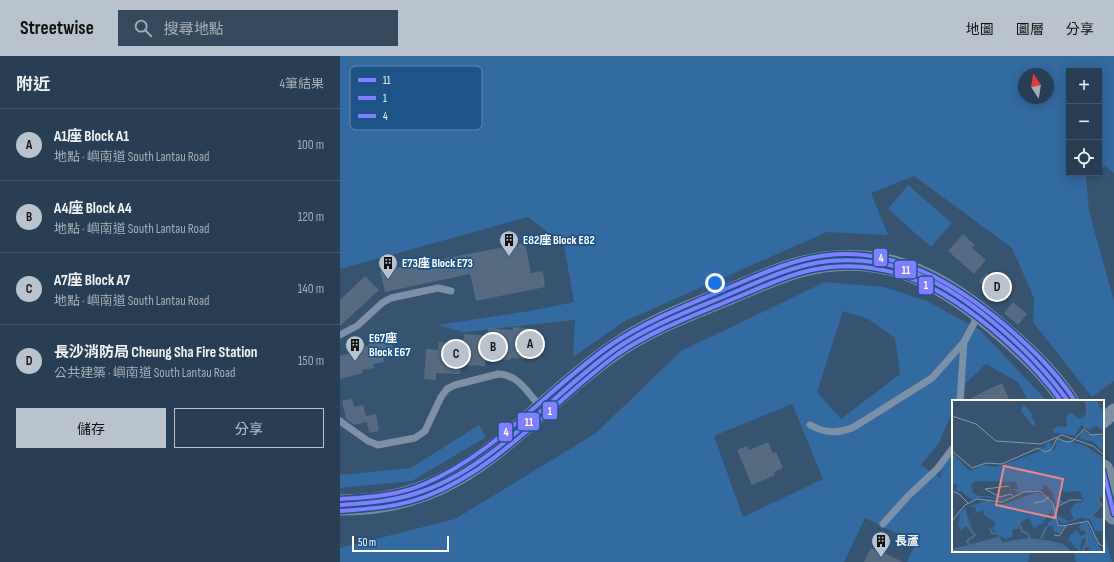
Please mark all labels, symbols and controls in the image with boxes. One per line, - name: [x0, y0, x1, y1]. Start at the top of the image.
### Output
- search box: [118, 10, 398, 46]
- text: Streetwise: [20, 17, 94, 40]
- icon: search: [132, 17, 154, 39]
- text: 搜尋地點: [164, 20, 224, 39]
- text: 地圖: [966, 21, 994, 38]
- text: 圖層: [1016, 21, 1044, 38]
- text: 分享: [1066, 21, 1094, 38]
- legend: [350, 66, 482, 130]
- north arrow: [1018, 68, 1054, 104]
- map controls: [1066, 68, 1102, 176]
- button: +: [1066, 68, 1102, 104]
- text: 11: [383, 74, 391, 87]
- text: 附近: [16, 75, 50, 95]
- text: 4筆結果: [280, 76, 324, 92]
- text: 1: [383, 92, 387, 105]
- button: −: [1066, 104, 1102, 140]
- text: 4: [383, 110, 388, 123]
- text: A1座 Block A1: [54, 127, 129, 146]
- text: A: [26, 137, 32, 153]
- text: 100 m: [297, 137, 324, 153]
- button: locate: [1066, 140, 1102, 176]
- text: 地點 · 嶼南道 South Lantau Road: [54, 149, 209, 165]
- text: A4座 Block A4: [54, 199, 132, 218]
- text: B: [26, 209, 32, 225]
- text: 120 m: [298, 209, 324, 225]
- text: 地點 · 嶼南道 South Lantau Road: [54, 221, 209, 237]
- building icon: E82座 Block E82: [498, 229, 520, 257]
- place label: E82座 Block E82: [523, 233, 595, 248]
- line badge: 4: [873, 248, 888, 267]
- building icon: E73座 Block E73: [377, 252, 399, 280]
- text: 4: [878, 252, 884, 265]
- place label: E73座 Block E73: [402, 256, 473, 271]
- line badge: 11: [894, 260, 917, 279]
- text: 11: [902, 264, 911, 277]
- text: A7座 Block A7: [54, 271, 130, 290]
- pin: D: [984, 272, 1010, 302]
- your location: [705, 273, 725, 293]
- line badge: 1: [918, 276, 934, 295]
- text: 1: [924, 279, 929, 292]
- text: C: [26, 281, 32, 297]
- text: 140 m: [298, 281, 324, 297]
- text: 地點 · 嶼南道 South Lantau Road: [54, 293, 209, 309]
- pin: A: [517, 329, 543, 359]
- place label: E67座 Block E67: [369, 331, 411, 360]
- pin: B: [480, 332, 506, 362]
- building icon: E67座 Block E67: [344, 334, 366, 362]
- pin: C: [443, 339, 469, 369]
- text: 長沙消防局 Cheung Sha Fire Station: [54, 343, 258, 362]
- text: D: [26, 353, 32, 369]
- text: 150 m: [298, 353, 324, 369]
- text: 公共建築 · 嶼南道 South Lantau Road: [54, 365, 235, 381]
- inset map: [952, 400, 1104, 552]
- line badge: 1: [542, 401, 558, 420]
- text: 1: [548, 405, 553, 418]
- button: 儲存: [16, 408, 166, 448]
- button: 分享: [174, 408, 324, 448]
- line badge: 11: [517, 412, 540, 431]
- text: 11: [525, 416, 534, 429]
- line badge: 4: [498, 422, 513, 442]
- text: 4: [503, 426, 509, 439]
- building icon: 長蘆: [870, 530, 892, 558]
- scale bar: [352, 534, 449, 553]
- place label: 長蘆: [895, 534, 919, 549]
- text: 50 m: [358, 536, 376, 549]

